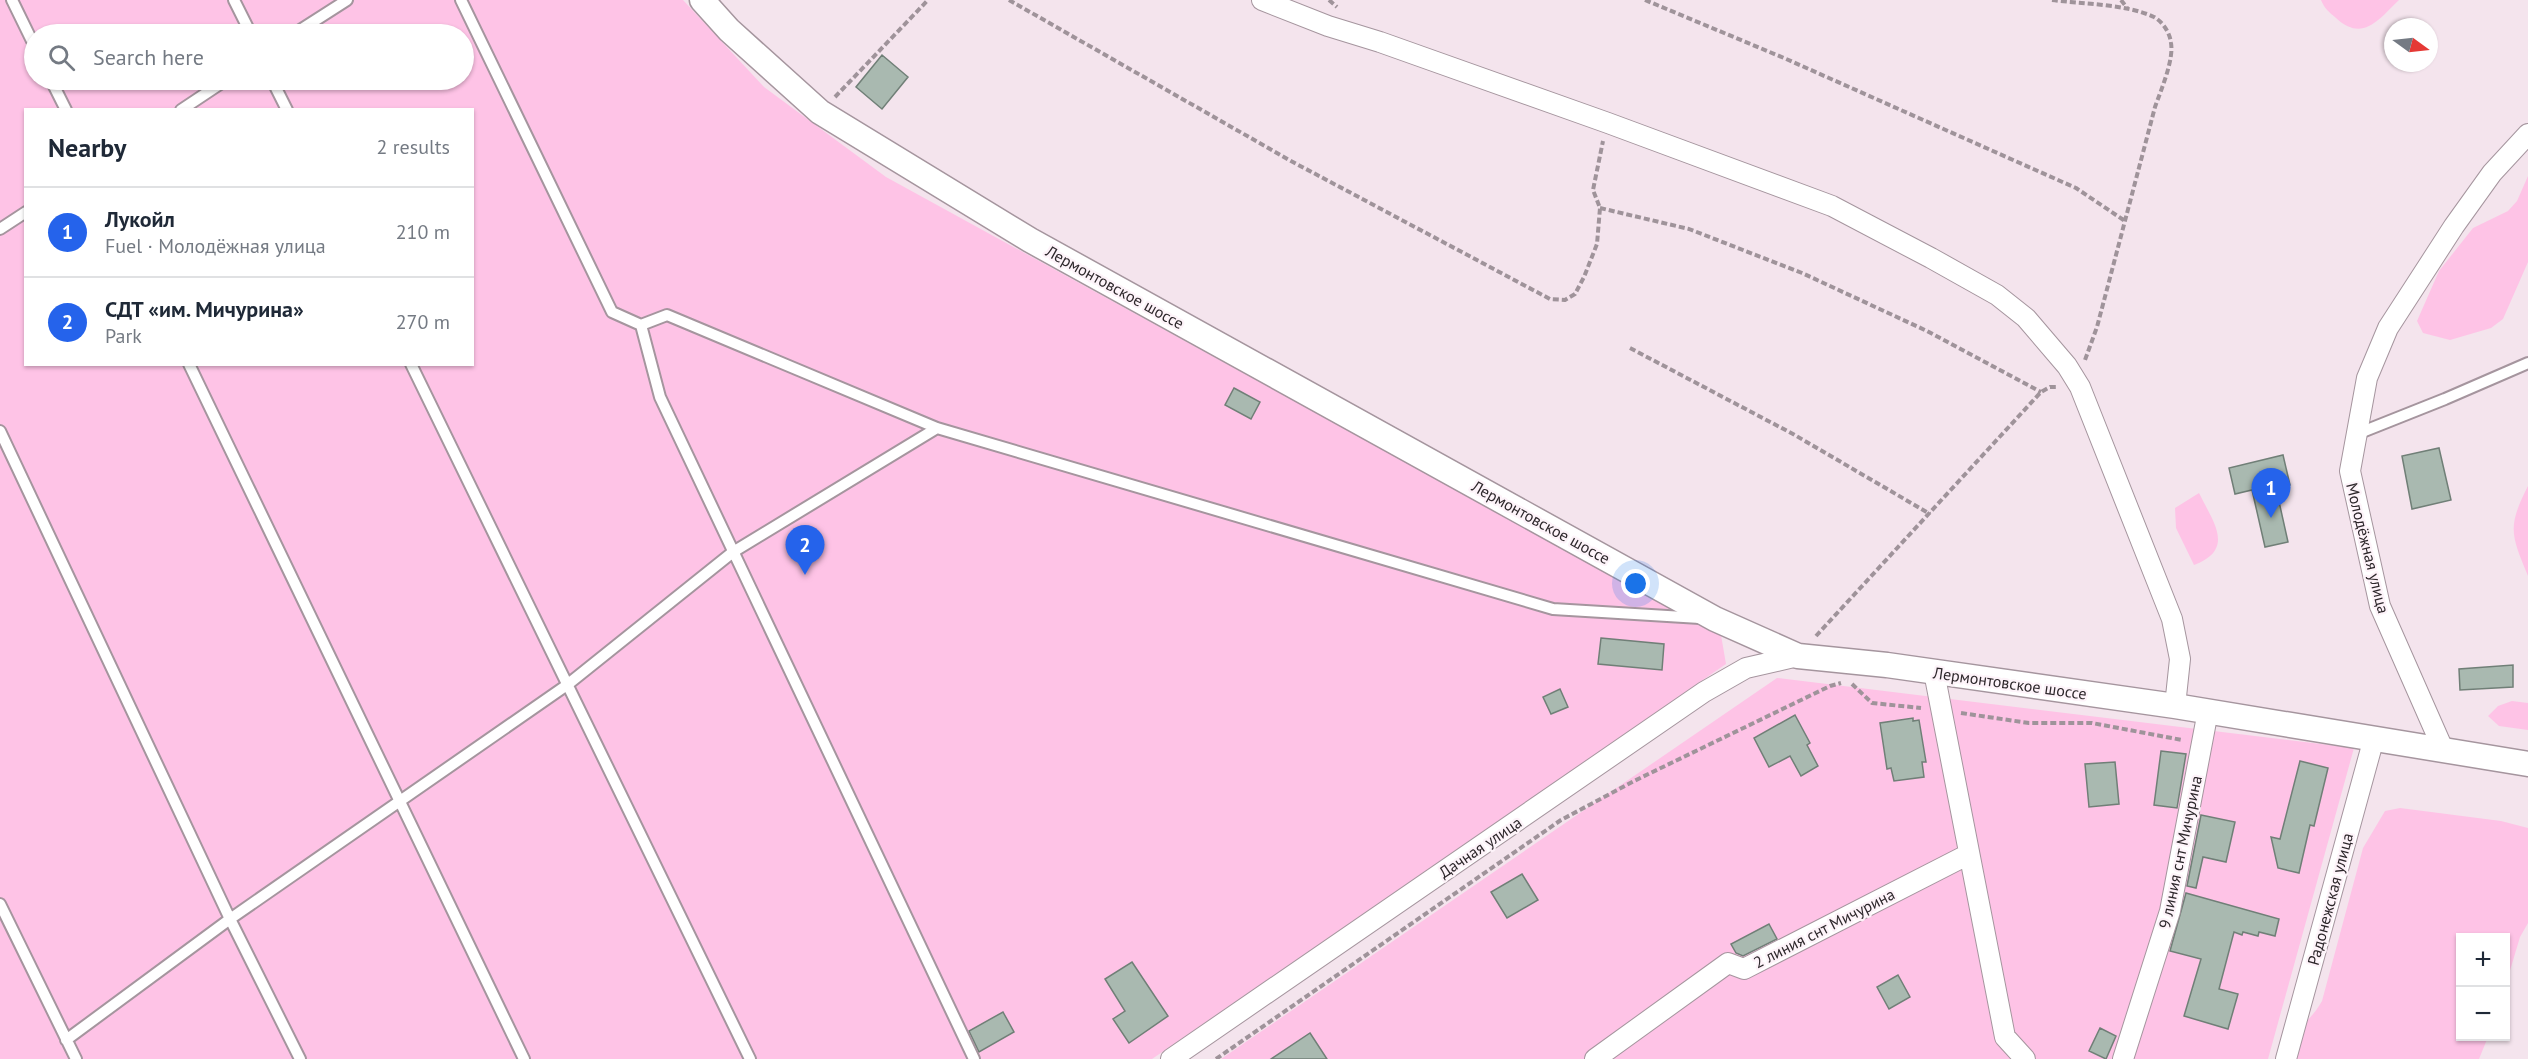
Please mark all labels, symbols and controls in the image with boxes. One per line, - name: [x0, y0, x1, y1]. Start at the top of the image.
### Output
- north arrow: [2384, 18, 2438, 72]
- search box: [24, 24, 474, 90]
- icon: search: [45, 41, 78, 74]
- text: Search here: [93, 43, 204, 71]
- text: Nearby: [48, 131, 126, 164]
- text: 2 results: [377, 134, 450, 160]
- text: Лукойл: [105, 205, 175, 233]
- text: 1: [62, 219, 73, 245]
- text: 210 m: [396, 219, 450, 245]
- text: Fuel · Молодёжная улица: [105, 233, 326, 259]
- street label: Лермонтовское шоссе: [1042, 240, 1188, 333]
- text: СДТ «им. Мичурина»: [105, 295, 304, 323]
- text: 2: [62, 309, 73, 335]
- text: 270 m: [396, 309, 450, 335]
- text: Park: [105, 323, 142, 349]
- pin: 1: [2252, 468, 2290, 518]
- street label: Лермонтовское шоссе: [1468, 475, 1614, 568]
- street label: Молодёжная улица: [2342, 481, 2394, 615]
- pin: 2: [786, 526, 824, 575]
- your location: [1621, 569, 1650, 598]
- street label: Лермонтовское шоссе: [1931, 662, 2088, 704]
- street label: 9 линия снт Мичурина: [2154, 774, 2206, 930]
- street label: Дачная улица: [1435, 812, 1525, 882]
- street label: Радонежская улица: [2303, 831, 2357, 967]
- street label: 2 линия снт Мичурина: [1750, 884, 1898, 972]
- map controls: [2456, 933, 2510, 1041]
- button: +: [2456, 933, 2510, 987]
- button: −: [2456, 987, 2510, 1041]

